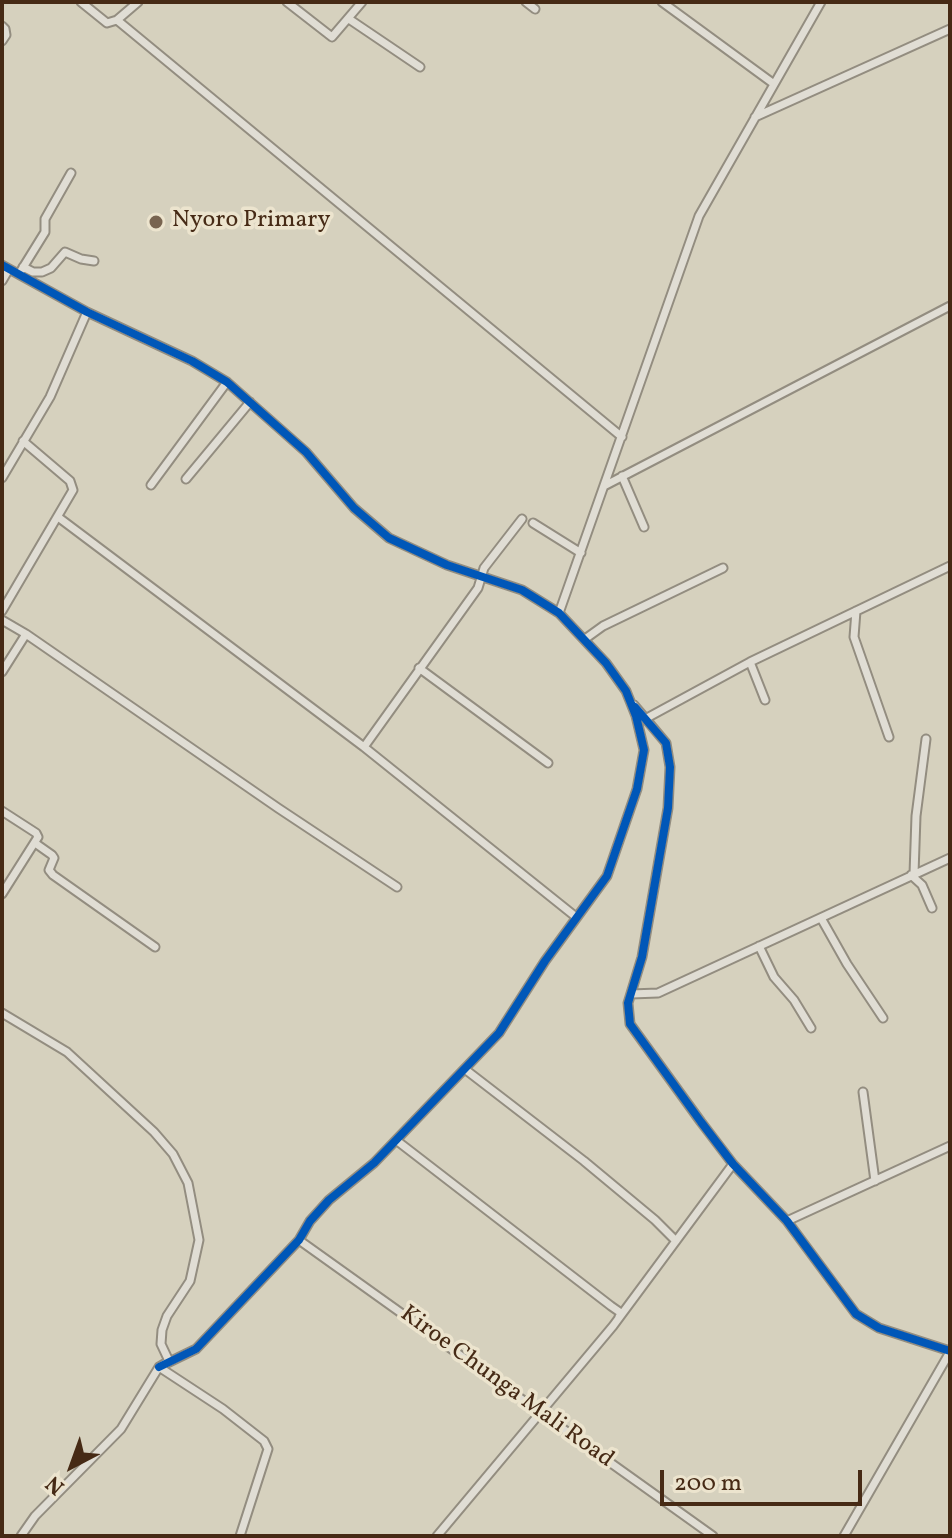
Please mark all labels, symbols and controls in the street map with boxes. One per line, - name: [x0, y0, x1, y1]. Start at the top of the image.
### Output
- place label: Nyoro Primary: [172, 208, 330, 236]
- marker: Nyoro Primary: [147, 213, 165, 231]
- street label: Kiroe Chunga Mali Road: [394, 1301, 618, 1475]
- north arrow: [32, 1426, 112, 1506]
- scale bar: [664, 1454, 866, 1504]
- text: 200 m: [674, 1467, 742, 1501]
- text: N: [40, 1468, 72, 1501]

